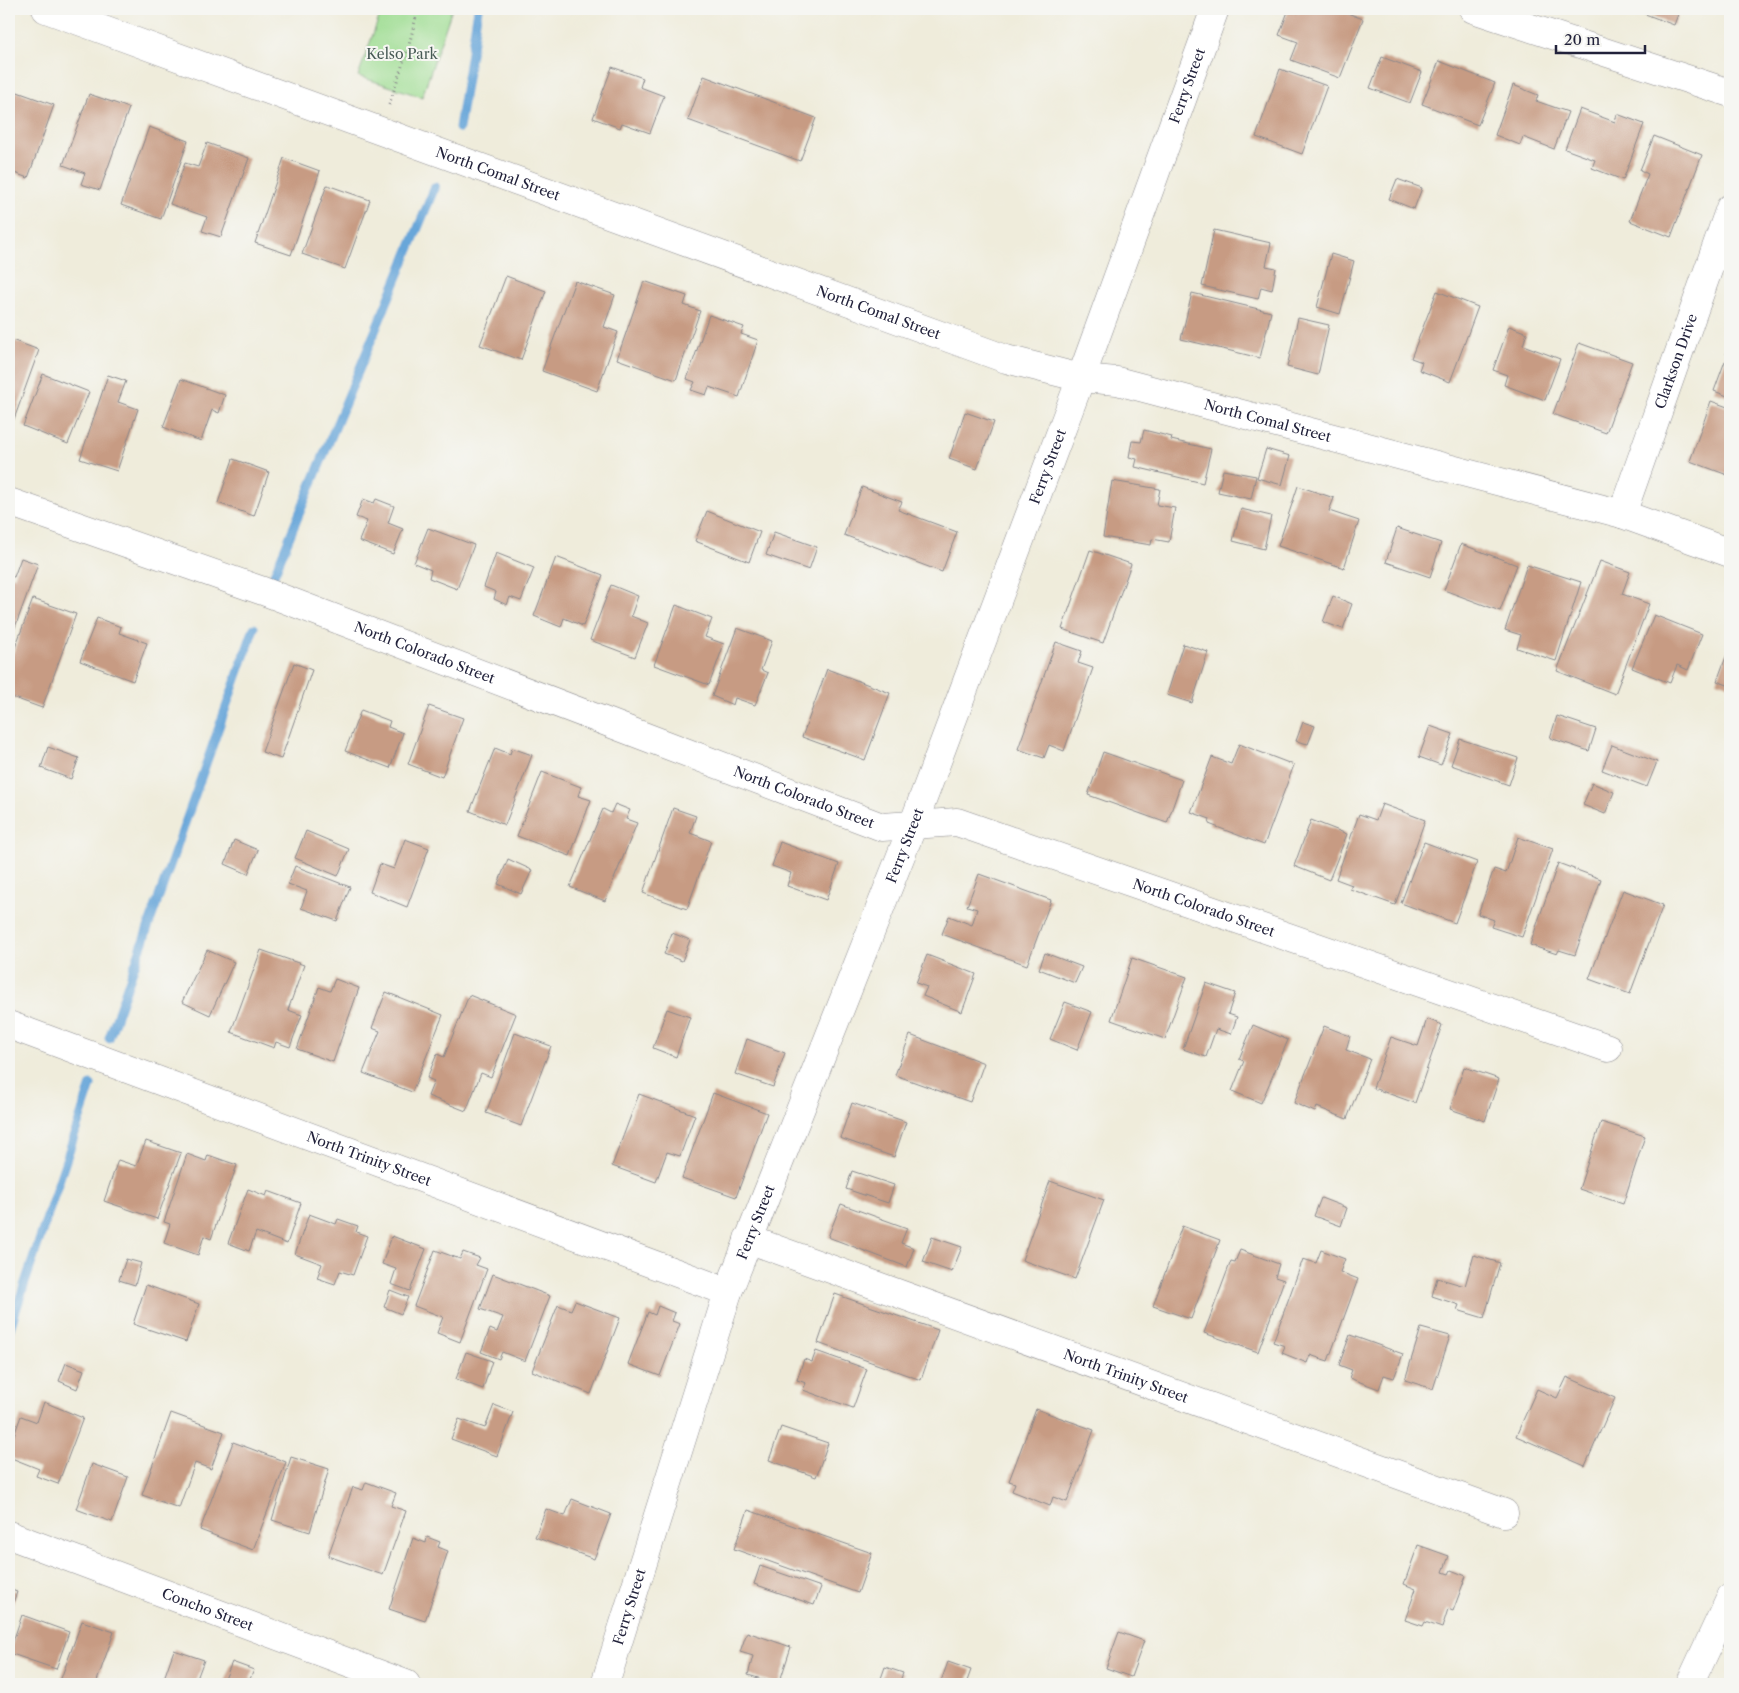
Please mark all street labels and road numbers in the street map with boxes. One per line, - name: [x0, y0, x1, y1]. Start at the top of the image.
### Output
- street label: Ferry Street: [1165, 45, 1209, 126]
- street label: North Comal Street: [433, 143, 562, 205]
- street label: North Comal Street: [814, 282, 943, 343]
- street label: Clarkson Drive: [1651, 311, 1701, 411]
- street label: North Comal Street: [1202, 395, 1333, 446]
- street label: Ferry Street: [1025, 426, 1070, 507]
- street label: North Colorado Street: [352, 618, 497, 688]
- street label: North Colorado Street: [731, 762, 877, 832]
- street label: Ferry Street: [882, 806, 928, 886]
- street label: North Colorado Street: [1130, 875, 1277, 941]
- street label: North Trinity Street: [304, 1127, 434, 1190]
- street label: Ferry Street: [733, 1182, 779, 1262]
- street label: North Trinity Street: [1061, 1345, 1191, 1407]
- street label: Ferry Street: [609, 1566, 650, 1647]
- street label: Concho Street: [159, 1584, 256, 1635]

